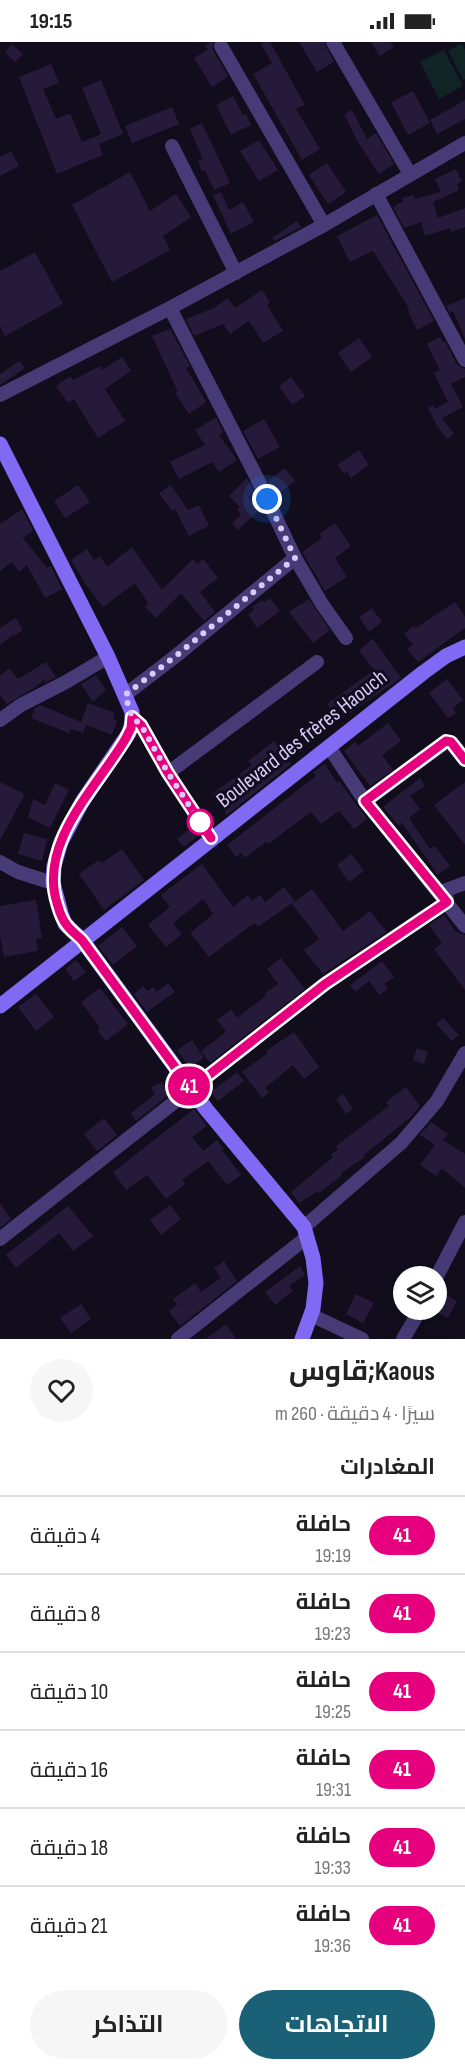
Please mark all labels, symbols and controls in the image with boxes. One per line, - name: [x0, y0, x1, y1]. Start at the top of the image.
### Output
- text: 19:15: [30, 8, 72, 35]
- your location: [252, 484, 282, 514]
- street label: Boulevard des frères Haouch: [211, 664, 393, 814]
- unlabelled marker: [187, 809, 213, 835]
- line badge: 41: [162, 1066, 216, 1106]
- text: 41: [180, 1074, 198, 1099]
- map controls: [393, 1266, 447, 1320]
- button: layers: [393, 1266, 447, 1320]
- text: Kaous;قاوس: [289, 1355, 435, 1388]
- button: heart: [30, 1359, 93, 1422]
- text: سيرًا · 4 دقيقة · 260 m: [275, 1402, 435, 1426]
- text: المغادرات: [340, 1454, 435, 1481]
- text: حافلة: [296, 1511, 351, 1538]
- text: 4 دقيقة: [30, 1523, 100, 1550]
- text: 41: [393, 1523, 411, 1548]
- text: 19:19: [316, 1544, 351, 1568]
- text: حافلة: [296, 1589, 351, 1616]
- text: 8 دقيقة: [30, 1601, 100, 1628]
- text: 41: [393, 1601, 411, 1626]
- text: 19:23: [315, 1622, 351, 1646]
- text: حافلة: [296, 1667, 351, 1694]
- text: 10 دقيقة: [30, 1679, 108, 1706]
- text: 41: [393, 1679, 411, 1704]
- text: 19:25: [315, 1700, 351, 1724]
- text: حافلة: [296, 1745, 351, 1772]
- text: 16 دقيقة: [30, 1757, 108, 1784]
- text: 41: [393, 1757, 411, 1782]
- text: 19:31: [316, 1778, 351, 1802]
- text: حافلة: [296, 1823, 351, 1850]
- text: 18 دقيقة: [30, 1835, 108, 1862]
- text: 41: [393, 1835, 411, 1860]
- text: 19:33: [315, 1856, 351, 1880]
- text: حافلة: [296, 1901, 351, 1928]
- text: 21 دقيقة: [30, 1913, 108, 1940]
- text: 41: [393, 1913, 411, 1938]
- text: 19:36: [314, 1934, 351, 1958]
- button: التذاكر: [30, 1990, 227, 2059]
- button: الاتجاهات: [239, 1990, 435, 2059]

